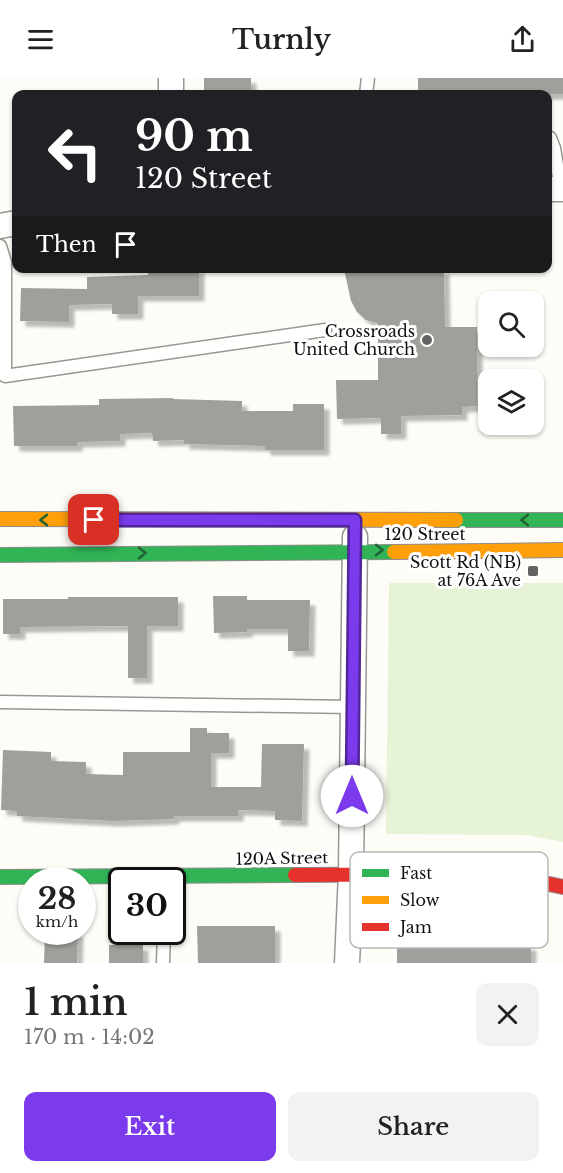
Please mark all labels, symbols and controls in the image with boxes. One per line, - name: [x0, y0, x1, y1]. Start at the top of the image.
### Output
- icon: menu: [24, 23, 57, 56]
- text: Turnly: [232, 23, 331, 56]
- icon: share: [506, 23, 539, 56]
- text: 90 m: [135, 110, 253, 162]
- icon: left: [36, 114, 114, 192]
- text: 120 Street: [135, 162, 272, 195]
- icon: arrive: [109, 228, 142, 261]
- text: Then: [36, 231, 97, 258]
- map controls: [478, 291, 544, 435]
- button: search: [478, 291, 544, 357]
- place label: Crossroads United Church: [293, 321, 415, 359]
- marker: Crossroads United Church: [420, 333, 434, 347]
- button: layers: [478, 369, 544, 435]
- pin: [68, 494, 119, 545]
- icon: arrive: [77, 503, 110, 536]
- one-way arrow: [40, 514, 49, 526]
- one-way arrow: [520, 514, 529, 526]
- street label: 120 Street: [384, 524, 466, 544]
- one-way arrow: [375, 544, 384, 556]
- one-way arrow: [138, 547, 147, 559]
- place label: Scott Rd (NB) at 76A Ave: [410, 552, 521, 590]
- marker: Scott Rd (NB) at 76A Ave: [526, 564, 540, 578]
- position arrow: [320, 764, 384, 828]
- street label: 120A Street: [236, 847, 328, 869]
- legend: [350, 852, 548, 948]
- text: Fast: [400, 863, 432, 883]
- speed limit sign: 30: [108, 867, 186, 945]
- text: 28: [38, 880, 76, 917]
- text: Slow: [400, 890, 440, 910]
- text: km/h: [36, 912, 78, 931]
- text: Jam: [398, 917, 432, 937]
- text: 1 min: [24, 980, 128, 1025]
- button: close: [476, 983, 539, 1046]
- text: 170 m · 14:02: [24, 1025, 155, 1049]
- button: Exit: [24, 1092, 276, 1161]
- button: Share: [288, 1092, 539, 1161]

